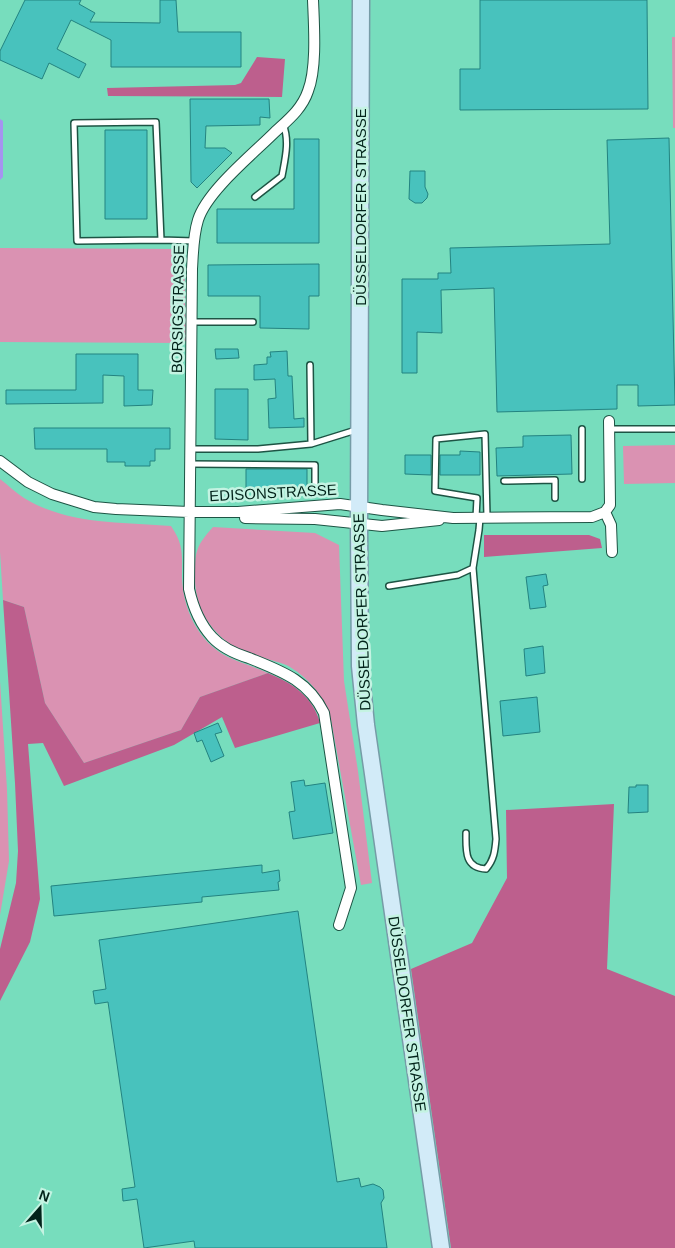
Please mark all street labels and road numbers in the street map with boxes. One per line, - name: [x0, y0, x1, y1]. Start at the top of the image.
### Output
- street label: DÜSSELDORFER STRASSE: [352, 108, 369, 306]
- street label: BORSIGSTRASSE: [168, 245, 187, 373]
- street label: EDISONSTRASSE: [209, 481, 337, 504]
- street label: DÜSSELDORFER STRASSE: [350, 513, 373, 711]
- street label: DÜSSELDORFER STRASSE: [385, 915, 430, 1113]

